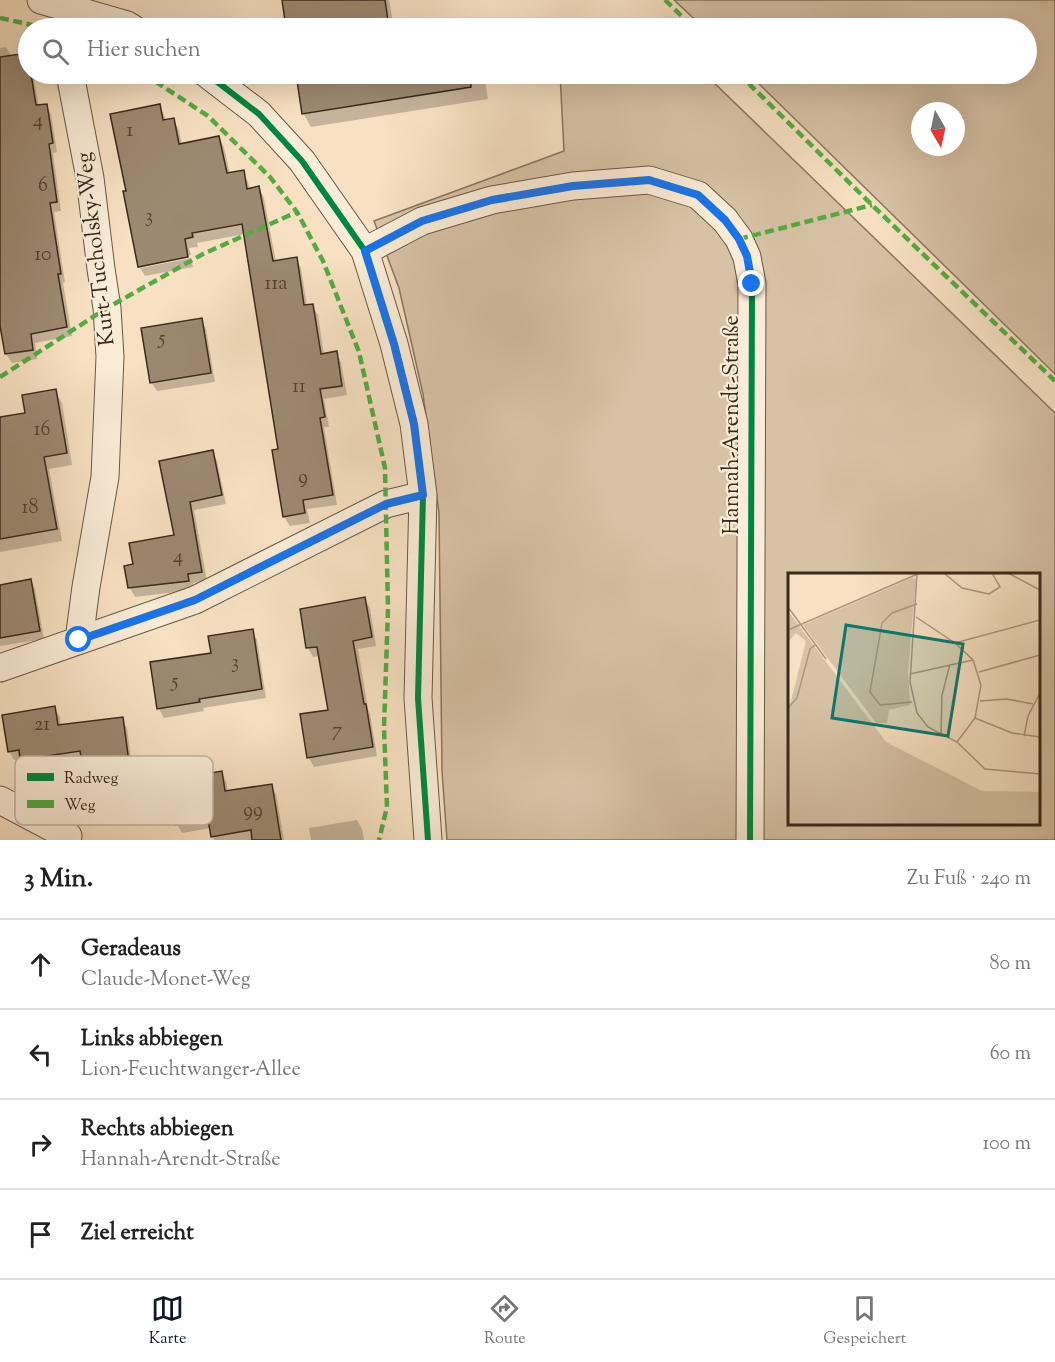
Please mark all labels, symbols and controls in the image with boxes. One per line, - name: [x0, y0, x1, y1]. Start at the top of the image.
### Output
- search box: [18, 18, 1037, 84]
- icon: search: [39, 35, 72, 68]
- text: Hier suchen: [87, 35, 201, 67]
- north arrow: [911, 102, 965, 156]
- house number: 4: [33, 107, 43, 136]
- house number: 1: [127, 117, 134, 146]
- street label: Kurt-Tucholsky-Weg: [69, 150, 125, 348]
- house number: 6: [38, 172, 48, 201]
- house number: 3: [145, 203, 153, 232]
- house number: 10: [34, 241, 52, 270]
- house number: 11a: [265, 270, 287, 299]
- route end: [738, 270, 764, 296]
- street label: Hannah-Arendt-Straße: [717, 315, 749, 535]
- house number: 5: [158, 325, 166, 354]
- house number: 11: [292, 373, 306, 402]
- house number: 16: [34, 416, 50, 445]
- house number: 9: [298, 464, 308, 493]
- house number: 18: [22, 494, 38, 523]
- house number: 4: [173, 543, 183, 572]
- inset map: [788, 573, 1040, 825]
- route start: [65, 626, 91, 652]
- house number: 3: [231, 649, 239, 678]
- house number: 5: [171, 668, 179, 697]
- house number: 21: [34, 711, 50, 740]
- house number: 7: [332, 717, 342, 746]
- legend: [15, 756, 213, 825]
- text: Radweg: [64, 768, 118, 791]
- text: Weg: [64, 795, 96, 818]
- house number: 99: [243, 797, 263, 826]
- text: 3 Min.: [24, 861, 93, 898]
- text: Zu Fuß · 240 m: [907, 865, 1031, 894]
- text: Geradeaus: [81, 934, 181, 966]
- icon: ahead: [24, 948, 57, 981]
- text: 80 m: [990, 950, 1031, 979]
- text: Claude-Monet-Weg: [81, 966, 251, 995]
- text: Links abbiegen: [81, 1024, 223, 1056]
- icon: left: [24, 1038, 57, 1071]
- text: 60 m: [990, 1040, 1031, 1069]
- text: Lion-Feuchtwanger-Allee: [81, 1056, 301, 1085]
- text: Rechts abbiegen: [81, 1114, 234, 1146]
- icon: right: [24, 1128, 57, 1161]
- text: 100 m: [982, 1130, 1031, 1159]
- text: Hannah-Arendt-Straße: [81, 1146, 281, 1175]
- icon: arrive: [24, 1218, 57, 1251]
- text: Ziel erreicht: [81, 1218, 194, 1250]
- tab: Karte: [149, 1292, 186, 1351]
- tab: Route: [484, 1292, 526, 1351]
- tab: Gespeichert: [823, 1292, 906, 1351]

